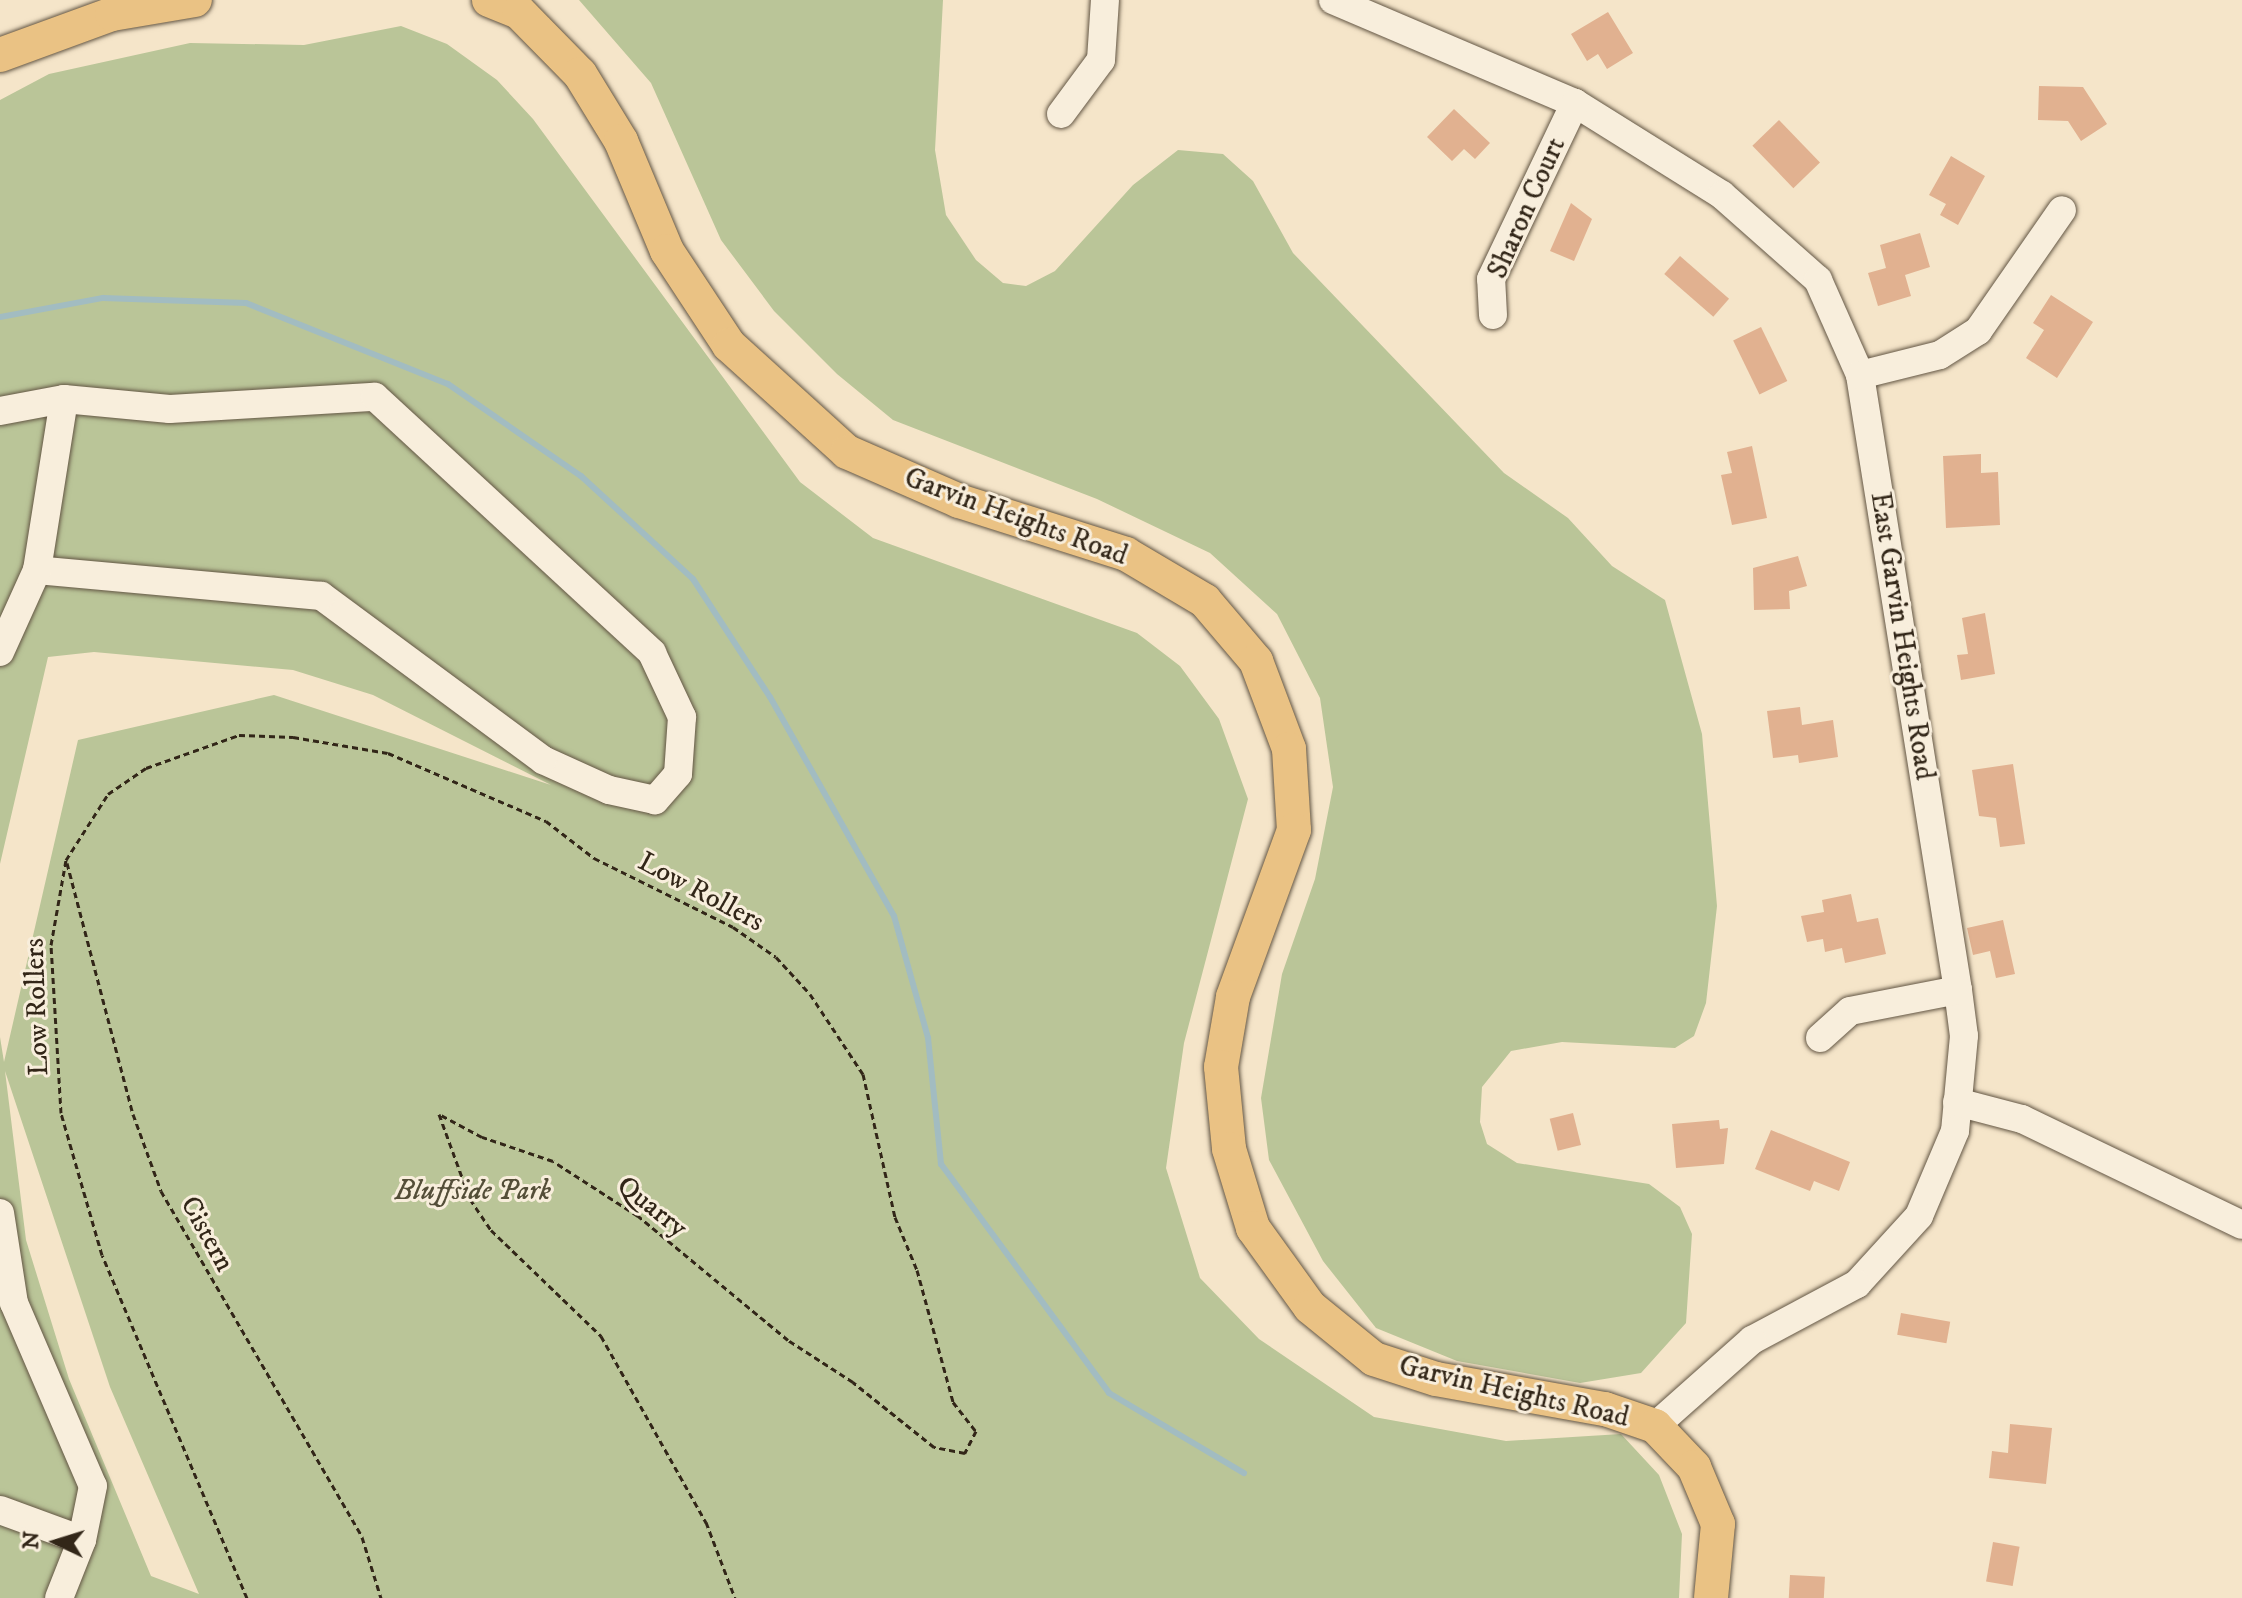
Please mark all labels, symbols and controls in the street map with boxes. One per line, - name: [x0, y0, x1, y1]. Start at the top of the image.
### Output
- street label: Sharon Court: [1481, 132, 1573, 284]
- street label: Garvin Heights Road: [900, 461, 1132, 573]
- street label: East Garvin Heights Road: [1863, 490, 1941, 782]
- street label: Low Rollers: [632, 845, 770, 939]
- street label: Low Rollers: [18, 938, 56, 1076]
- street label: Quarry: [610, 1169, 694, 1245]
- park label: Bluffside Park: [395, 1174, 551, 1208]
- street label: Cistern: [173, 1191, 241, 1277]
- street label: Garvin Heights Road: [1396, 1349, 1632, 1435]
- north arrow: [16, 1502, 96, 1582]
- text: N: [17, 1530, 46, 1550]

